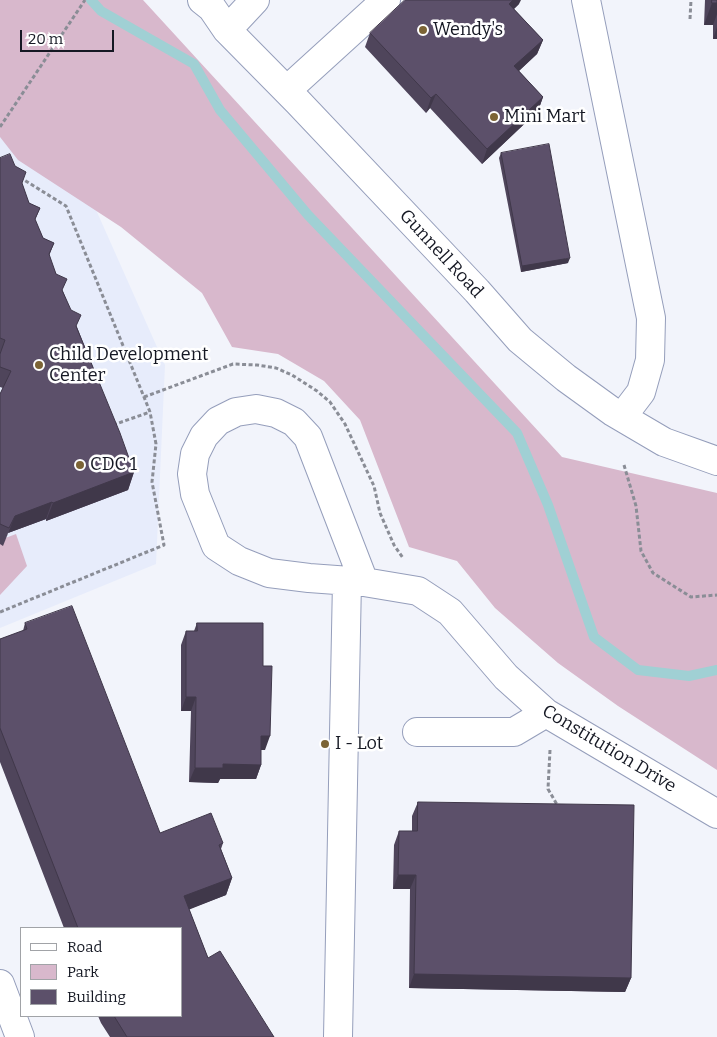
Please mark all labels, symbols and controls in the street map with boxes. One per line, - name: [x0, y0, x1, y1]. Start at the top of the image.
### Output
- place label: Wendy's: [433, 19, 503, 41]
- scale bar: [22, 20, 116, 52]
- marker: Wendy's: [417, 24, 429, 36]
- text: 20 m: [28, 30, 63, 48]
- place label: Mini Mart: [504, 106, 586, 128]
- marker: Mini Mart: [488, 111, 500, 123]
- street label: Gunnell Road: [395, 205, 487, 303]
- place label: Child Development Center: [49, 344, 209, 386]
- marker: Child Development Center: [33, 359, 45, 371]
- place label: CDC 1: [90, 454, 137, 476]
- marker: CDC 1: [74, 459, 86, 471]
- street label: Constitution Drive: [538, 700, 680, 798]
- place label: I - Lot: [335, 733, 383, 755]
- marker: I - Lot: [319, 738, 331, 750]
- legend: [20, 927, 182, 1017]
- text: Road: [67, 938, 102, 956]
- text: Park: [67, 963, 99, 981]
- text: Building: [67, 988, 126, 1006]

